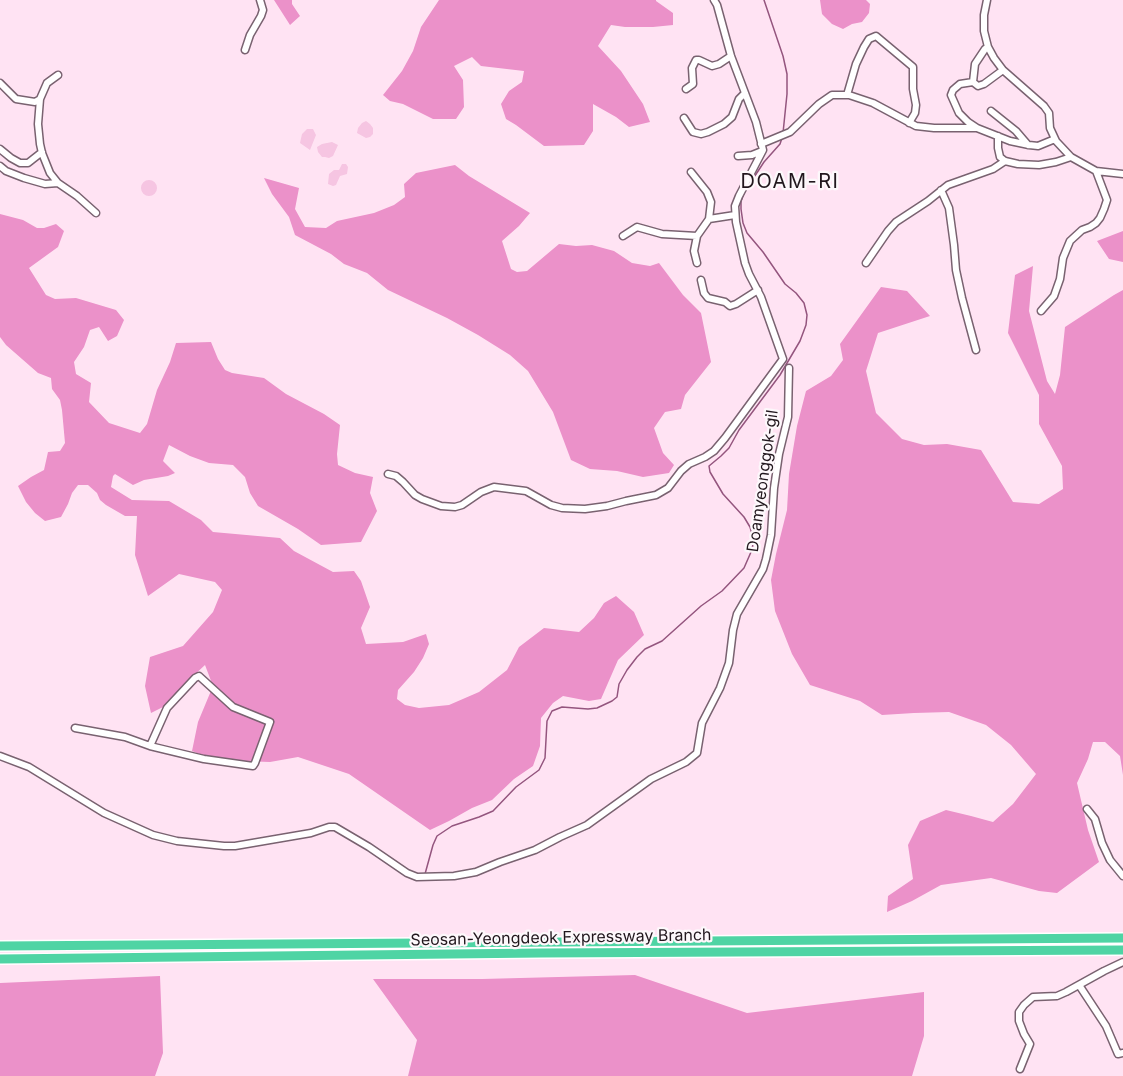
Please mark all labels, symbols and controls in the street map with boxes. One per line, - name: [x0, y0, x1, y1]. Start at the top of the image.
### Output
- district label: DOAM-RI: [741, 170, 839, 194]
- street label: Doamyeonggok-gil: [744, 409, 782, 553]
- street label: Seosan-Yeongdeok Expressway Branch: [410, 926, 712, 950]

